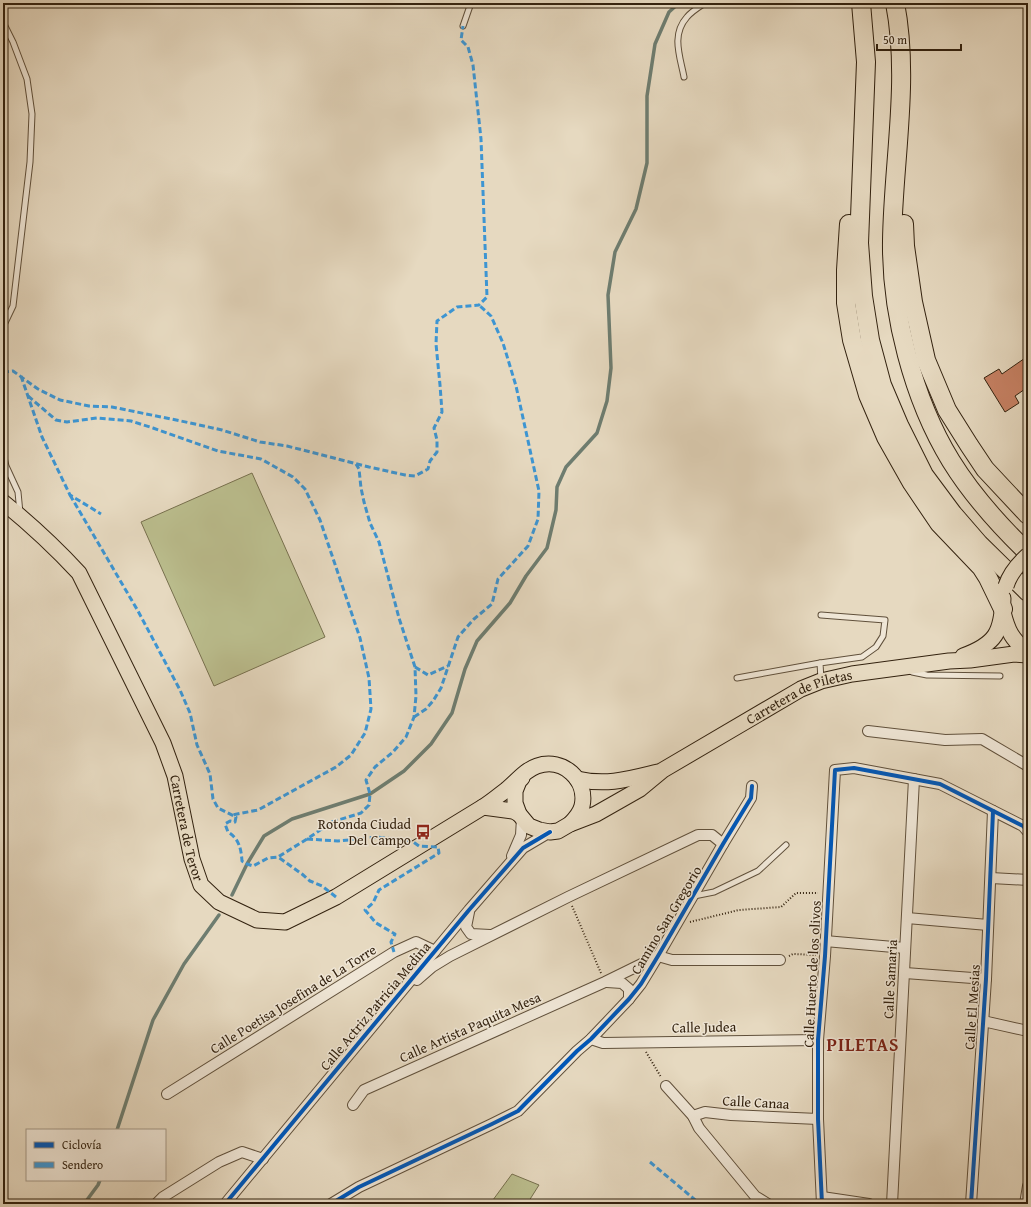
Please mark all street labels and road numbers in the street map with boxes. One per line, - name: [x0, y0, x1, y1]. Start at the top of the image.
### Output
- street label: Carretera de Piletas: [742, 664, 854, 729]
- street label: Carretera de Teror: [165, 773, 209, 884]
- street label: Camino San Gregorio: [626, 862, 706, 978]
- street label: Calle Huerto de los olivos: [798, 900, 826, 1048]
- street label: Calle Actriz Patricia Medina: [315, 937, 435, 1075]
- street label: Calle Samaria: [878, 938, 902, 1019]
- street label: Calle Poetisa Josefina de La Torre: [206, 939, 380, 1059]
- street label: Calle El Mesias: [959, 964, 985, 1050]
- street label: Calle Artista Paquita Mesa: [396, 987, 544, 1067]
- street label: Calle Judea: [672, 1016, 737, 1038]
- street label: Calle Canaa: [722, 1090, 790, 1114]

